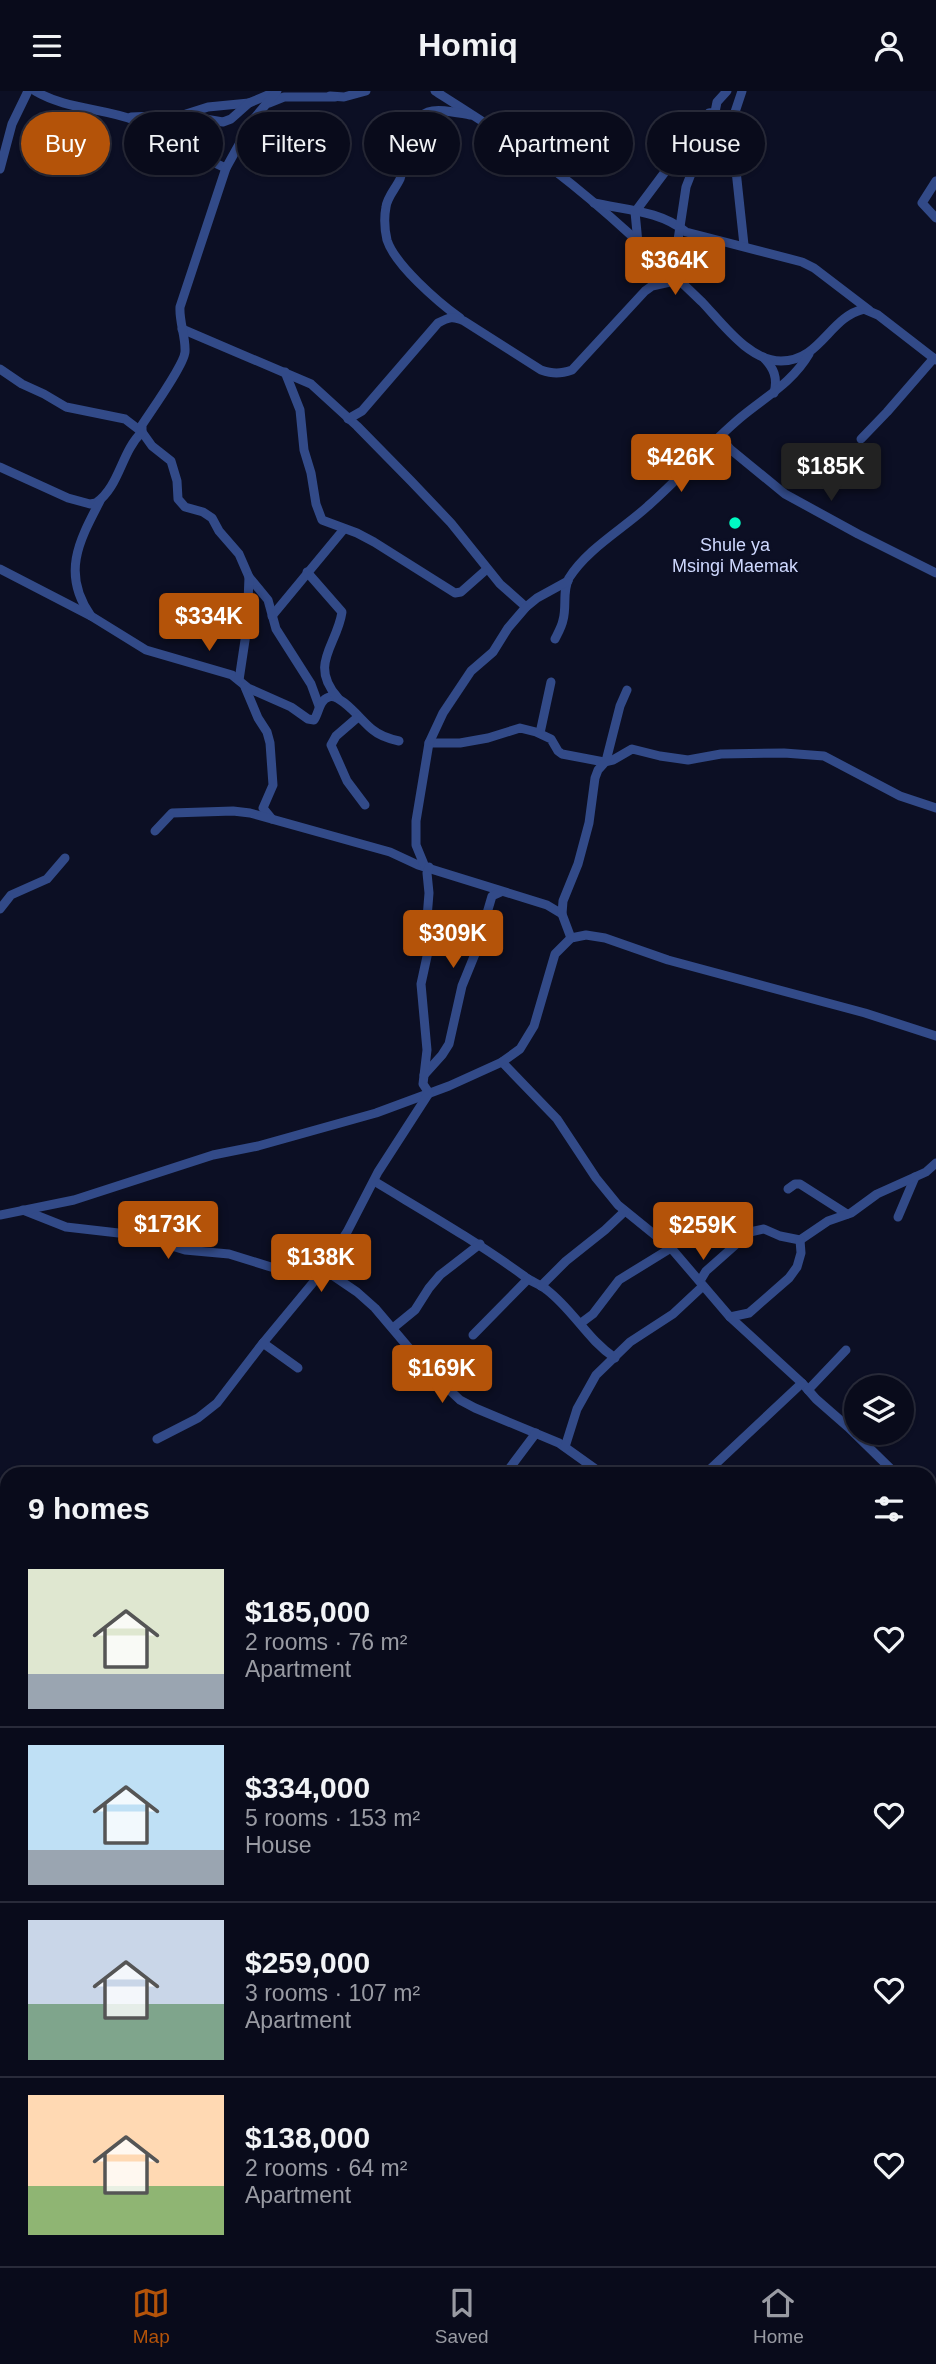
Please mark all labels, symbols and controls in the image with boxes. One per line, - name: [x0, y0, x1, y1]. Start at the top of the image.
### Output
- icon: menu: [28, 27, 66, 65]
- text: Homiq: [418, 27, 518, 63]
- icon: person: [870, 27, 908, 65]
- chip: Buy: [21, 112, 110, 175]
- chip: Rent: [124, 112, 223, 175]
- chip: Filters: [237, 112, 350, 175]
- chip: New: [364, 112, 460, 175]
- chip: Apartment: [474, 112, 633, 175]
- chip: House: [647, 112, 765, 175]
- pin: $364K: [626, 237, 724, 297]
- text: $364K: [641, 247, 709, 273]
- pin: $426K: [632, 435, 730, 494]
- pin: $185K: [782, 443, 880, 503]
- text: $426K: [647, 444, 715, 470]
- text: $185K: [797, 453, 865, 479]
- marker: Shule ya Msingi Maemak: [727, 515, 743, 531]
- place label: Shule ya Msingi Maemak: [672, 535, 799, 576]
- pin: $334K: [160, 594, 258, 653]
- text: $334K: [175, 603, 243, 629]
- pin: $309K: [404, 911, 502, 970]
- text: $309K: [419, 920, 487, 946]
- pin: $173K: [119, 1201, 217, 1261]
- pin: $259K: [654, 1203, 752, 1262]
- text: $173K: [134, 1211, 202, 1237]
- text: $259K: [669, 1212, 737, 1238]
- pin: $138K: [272, 1235, 370, 1294]
- text: $138K: [287, 1244, 355, 1270]
- pin: $169K: [393, 1345, 491, 1405]
- text: $169K: [408, 1355, 476, 1381]
- map controls: [844, 1375, 914, 1445]
- button: layers: [844, 1375, 914, 1445]
- icon: filters: [870, 1490, 908, 1528]
- text: 9 homes: [28, 1492, 150, 1525]
- text: $185,000: [245, 1595, 370, 1628]
- icon: home: [84, 1597, 168, 1681]
- icon: heart: [870, 1620, 908, 1658]
- text: 2 rooms · 76 m²: [245, 1629, 407, 1655]
- text: Apartment: [245, 1656, 351, 1682]
- text: $334,000: [245, 1771, 370, 1804]
- icon: home: [84, 1773, 168, 1857]
- icon: heart: [870, 1796, 908, 1834]
- text: 5 rooms · 153 m²: [245, 1805, 420, 1831]
- text: House: [245, 1832, 311, 1858]
- text: $259,000: [245, 1946, 370, 1979]
- icon: home: [84, 1948, 168, 2032]
- icon: heart: [870, 1971, 908, 2009]
- text: 3 rooms · 107 m²: [245, 1980, 420, 2006]
- text: Apartment: [245, 2007, 351, 2033]
- text: $138,000: [245, 2121, 370, 2154]
- icon: home: [84, 2123, 168, 2207]
- icon: heart: [870, 2146, 908, 2184]
- text: 2 rooms · 64 m²: [245, 2155, 407, 2181]
- text: Apartment: [245, 2182, 351, 2208]
- tab: Map: [132, 2284, 170, 2348]
- tab: Saved: [435, 2284, 489, 2348]
- tab: Home: [753, 2284, 804, 2348]

